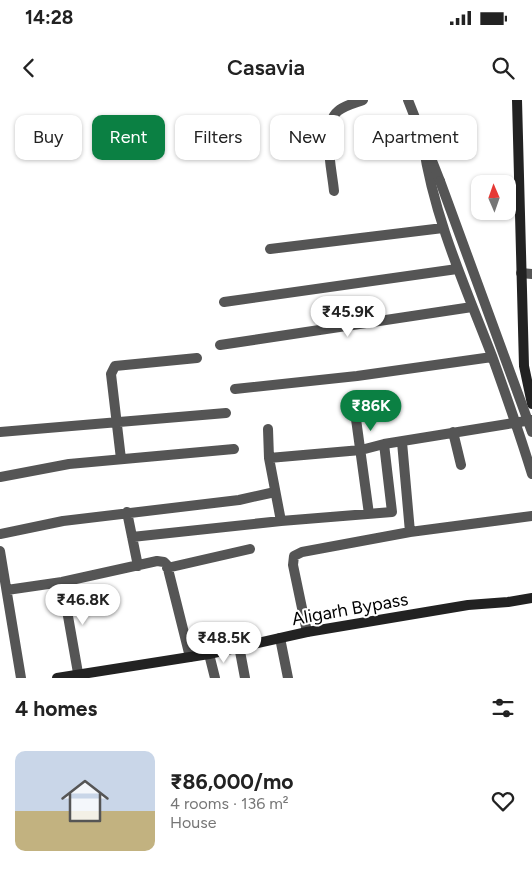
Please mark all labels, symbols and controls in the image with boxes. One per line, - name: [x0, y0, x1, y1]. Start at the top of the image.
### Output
- text: 14:28: [25, 6, 73, 29]
- icon: back: [15, 54, 43, 82]
- text: Casavia: [227, 54, 305, 81]
- icon: search: [489, 54, 517, 82]
- chip: Buy: [15, 115, 82, 160]
- chip: Rent: [92, 115, 165, 160]
- chip: Filters: [175, 115, 260, 160]
- chip: New: [270, 115, 344, 160]
- chip: Apartment: [354, 115, 477, 160]
- north arrow: [471, 175, 516, 220]
- map controls: [471, 175, 516, 220]
- pin: ₹45.9K: [307, 296, 389, 338]
- text: ₹45.9K: [322, 302, 374, 321]
- pin: ₹86K: [341, 390, 401, 432]
- text: ₹86K: [351, 396, 391, 415]
- pin: ₹46.8K: [42, 584, 124, 626]
- street label: Aligarh Bypass: [290, 588, 410, 630]
- text: ₹46.8K: [56, 590, 110, 609]
- pin: ₹48.5K: [183, 622, 265, 664]
- text: ₹48.5K: [197, 628, 251, 647]
- icon: filters: [489, 694, 517, 722]
- text: 4 homes: [15, 696, 97, 721]
- text: ₹86,000/mo: [170, 769, 293, 794]
- icon: home: [55, 771, 115, 831]
- icon: heart: [489, 787, 517, 815]
- text: 4 rooms · 136 m²: [170, 794, 289, 813]
- text: House: [170, 813, 216, 832]

